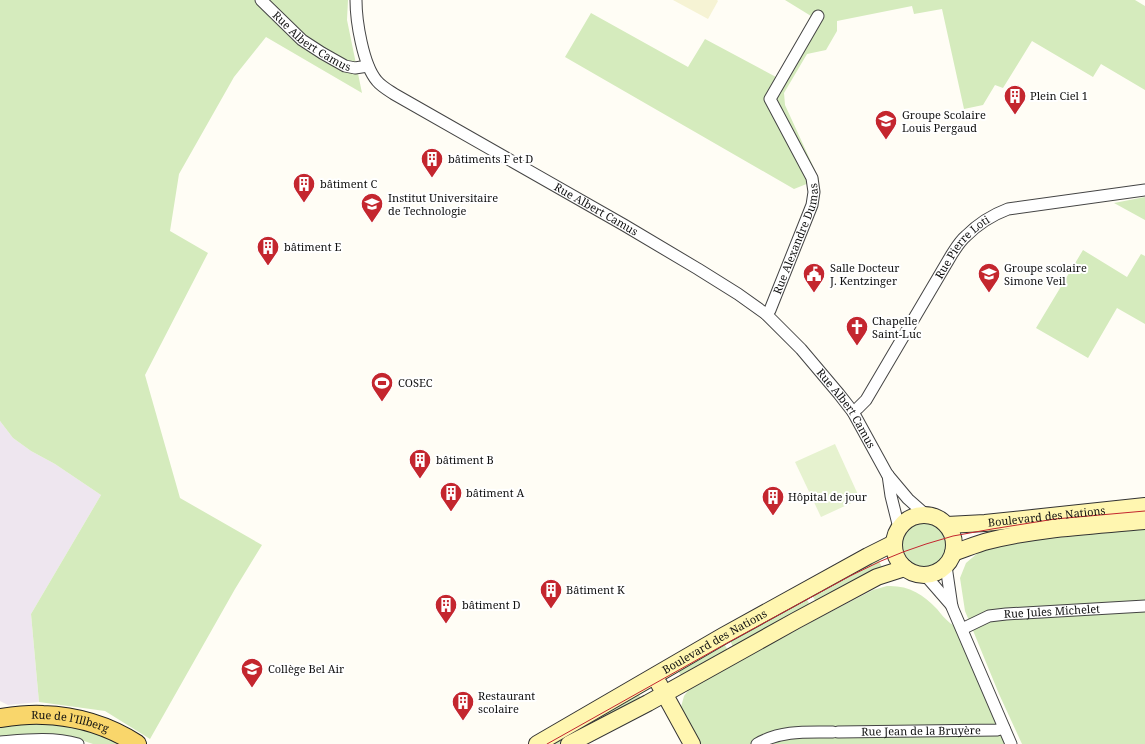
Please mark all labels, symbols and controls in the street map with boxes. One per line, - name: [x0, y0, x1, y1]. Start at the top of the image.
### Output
- street label: Rue Albert Camus: [270, 8, 352, 74]
- building icon: Plein Ciel 1: [1002, 83, 1028, 116]
- place label: Plein Ciel 1: [1030, 88, 1088, 103]
- place label: Groupe Scolaire Louis Pergaud: [902, 107, 986, 135]
- school or university icon: Groupe Scolaire Louis Pergaud: [873, 108, 899, 141]
- building icon: bâtiments F et D: [419, 146, 445, 179]
- place label: bâtiments F et D: [448, 151, 533, 166]
- building icon: bâtiment C: [291, 171, 317, 204]
- place label: bâtiment C: [320, 176, 377, 191]
- street label: Rue Albert Camus: [552, 179, 641, 239]
- street label: Rue Alexandre Dumas: [769, 182, 821, 296]
- place label: Institut Universitaire de Technologie: [388, 190, 498, 218]
- school or university icon: Institut Universitaire de Technologie: [359, 191, 385, 224]
- street label: Rue Pierre Loti: [931, 211, 992, 281]
- building icon: bâtiment E: [255, 234, 281, 267]
- place label: bâtiment E: [284, 239, 341, 254]
- place label: Salle Docteur J. Kentzinger: [829, 260, 900, 288]
- place label: Groupe scolaire Simone Veil: [1004, 260, 1087, 288]
- public building icon: Salle Docteur J. Kentzinger: [801, 261, 827, 294]
- school or university icon: Groupe scolaire Simone Veil: [976, 261, 1002, 294]
- place label: Chapelle Saint-Luc: [872, 313, 921, 341]
- church icon: Chapelle Saint-Luc: [844, 314, 870, 347]
- street label: Rue Albert Camus: [814, 365, 879, 451]
- sports icon: COSEC: [369, 370, 395, 403]
- place label: COSEC: [398, 375, 433, 390]
- building icon: bâtiment B: [407, 447, 433, 480]
- place label: bâtiment B: [436, 452, 494, 467]
- building icon: bâtiment A: [438, 480, 464, 513]
- building icon: Hôpital de jour: [760, 484, 786, 517]
- place label: bâtiment A: [466, 485, 524, 500]
- place label: Hôpital de jour: [788, 489, 868, 504]
- street label: Boulevard des Nations: [987, 502, 1106, 530]
- building icon: Bâtiment K: [538, 577, 564, 610]
- place label: Bâtiment K: [566, 582, 625, 597]
- building icon: bâtiment D: [433, 592, 459, 625]
- place label: bâtiment D: [462, 597, 520, 612]
- street label: Rue Jules Michelet: [1003, 601, 1101, 621]
- street label: Boulevard des Nations: [659, 605, 769, 677]
- school or university icon: Collège Bel Air: [239, 656, 265, 689]
- place label: Collège Bel Air: [268, 661, 345, 676]
- place label: Restaurant scolaire: [478, 688, 535, 716]
- building icon: Restaurant scolaire: [450, 689, 476, 722]
- street label: Rue de l'Illberg: [31, 707, 112, 736]
- street label: Rue Jean de la Bruyère: [861, 722, 981, 739]

